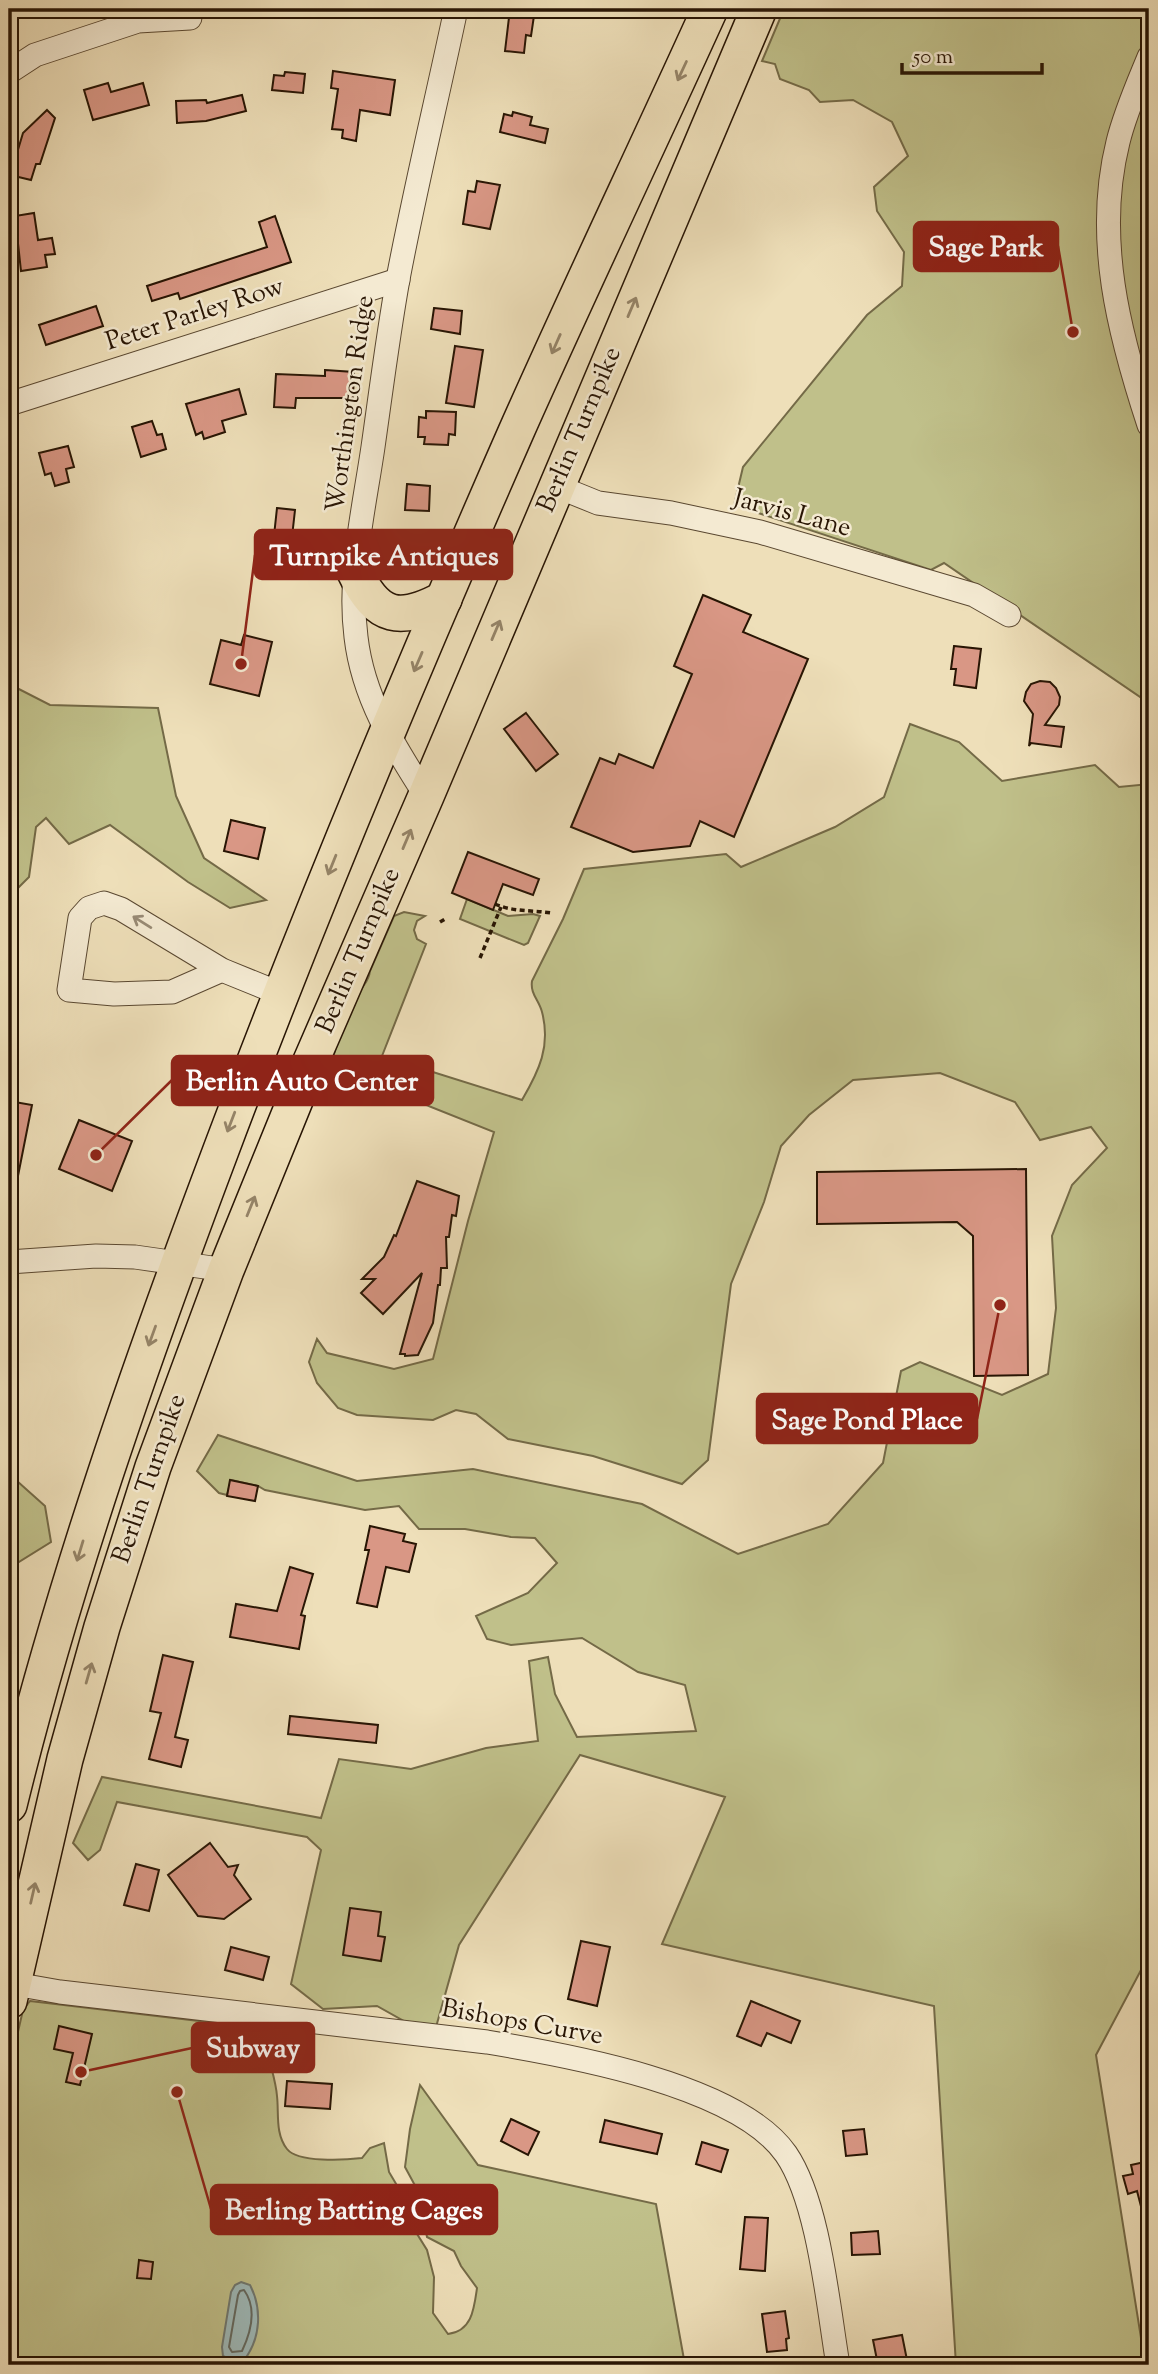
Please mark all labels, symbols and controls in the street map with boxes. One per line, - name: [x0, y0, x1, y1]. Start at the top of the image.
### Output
- scale bar: [902, 32, 1042, 76]
- text: 50 m: [912, 43, 953, 73]
- one-way arrow: [675, 60, 688, 81]
- callout: Sage Park: [914, 222, 1058, 271]
- text: Sage Park: [928, 229, 1044, 269]
- street label: Peter Parley Row: [101, 269, 289, 361]
- street label: Worthington Ridge: [317, 293, 385, 515]
- one-way arrow: [626, 297, 639, 318]
- one-way arrow: [549, 333, 562, 354]
- street label: Berlin Turnpike: [528, 341, 632, 519]
- street label: Jarvis Lane: [727, 480, 855, 547]
- callout: Turnpike Antiques: [255, 530, 512, 579]
- text: Turnpike Antiques: [269, 538, 499, 578]
- one-way arrow: [491, 619, 504, 641]
- one-way arrow: [410, 650, 423, 672]
- one-way arrow: [402, 829, 415, 850]
- one-way arrow: [325, 853, 338, 875]
- street label: Berlin Turnpike: [307, 862, 411, 1040]
- one-way arrow: [133, 915, 153, 929]
- callout: Berlin Auto Center: [172, 1056, 433, 1105]
- text: Berlin Auto Center: [186, 1063, 419, 1103]
- one-way arrow: [224, 1111, 237, 1133]
- one-way arrow: [245, 1196, 258, 1217]
- one-way arrow: [145, 1324, 158, 1346]
- street label: Berlin Turnpike: [104, 1389, 196, 1569]
- callout: Sage Pond Place: [757, 1394, 977, 1443]
- text: Sage Pond Place: [771, 1402, 963, 1442]
- one-way arrow: [72, 1540, 85, 1562]
- one-way arrow: [83, 1662, 96, 1684]
- one-way arrow: [27, 1883, 40, 1905]
- street label: Bishops Curve: [438, 1991, 606, 2055]
- callout: Subway: [192, 2023, 314, 2072]
- text: Subway: [206, 2030, 300, 2070]
- callout: Berling Batting Cages: [211, 2185, 497, 2234]
- text: Berling Batting Cages: [225, 2192, 483, 2232]

